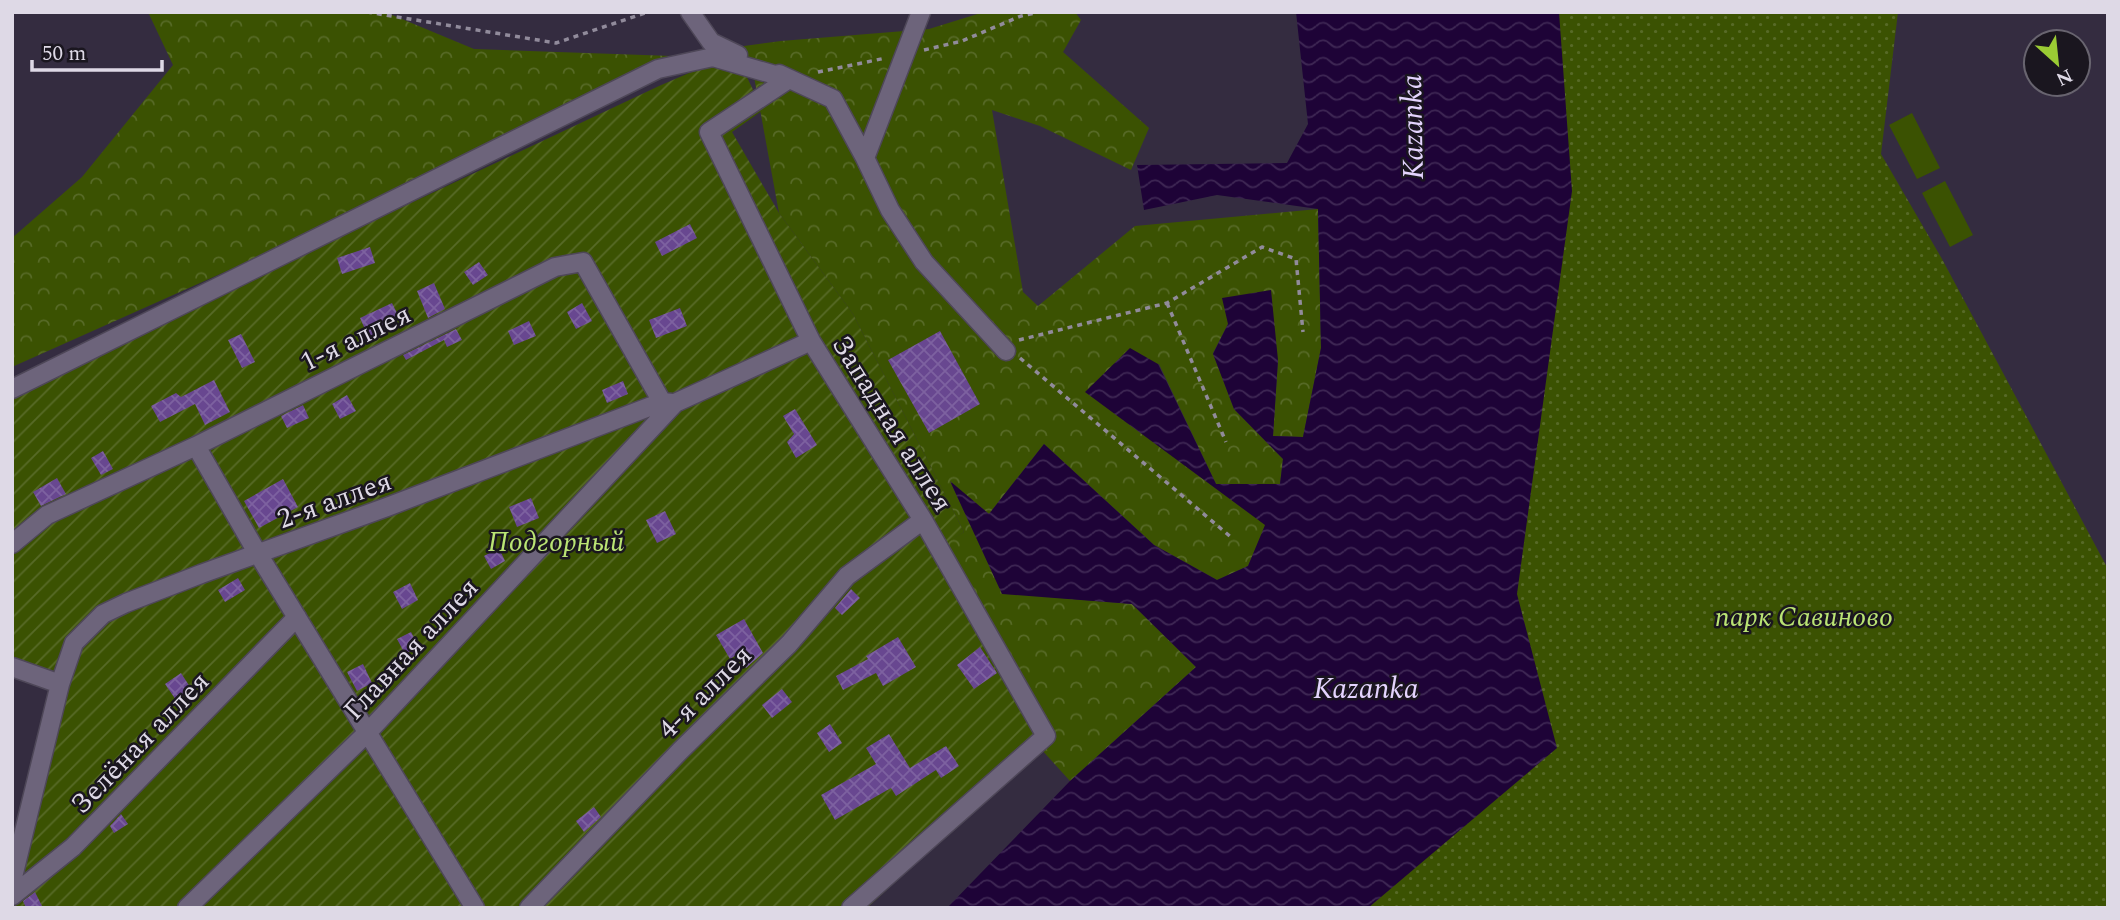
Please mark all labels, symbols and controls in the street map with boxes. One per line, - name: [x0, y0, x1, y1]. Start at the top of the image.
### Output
- scale bar: [32, 28, 161, 72]
- north arrow: [2022, 28, 2092, 98]
- text: 50 m: [42, 38, 86, 70]
- text: N: [2051, 60, 2078, 93]
- water label: Kazanka: [1389, 74, 1437, 180]
- street label: 1-я аллея: [293, 293, 418, 384]
- street label: Западная аллея: [820, 327, 963, 521]
- street label: 2-я аллея: [271, 460, 398, 541]
- park label: Подгорный: [488, 521, 625, 564]
- street label: Главная аллея: [333, 568, 489, 730]
- park label: парк Савиново: [1715, 596, 1893, 639]
- street label: 4-я аллея: [648, 635, 762, 749]
- street label: Зелёная аллея: [60, 662, 220, 825]
- water label: Kazanka: [1313, 666, 1419, 712]

